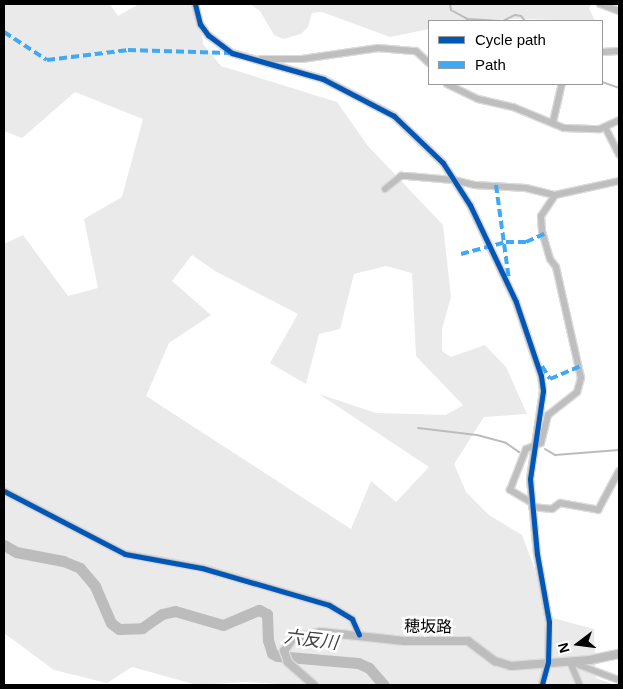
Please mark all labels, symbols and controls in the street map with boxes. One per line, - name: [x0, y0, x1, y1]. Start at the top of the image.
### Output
- legend: [428, 20, 603, 85]
- text: Cycle path: [475, 31, 546, 48]
- text: Path: [475, 56, 506, 73]
- street label: 穂坂路: [404, 617, 452, 637]
- north arrow: [553, 619, 603, 669]
- water label: 六反川: [283, 626, 339, 654]
- text: N: [554, 641, 573, 655]

